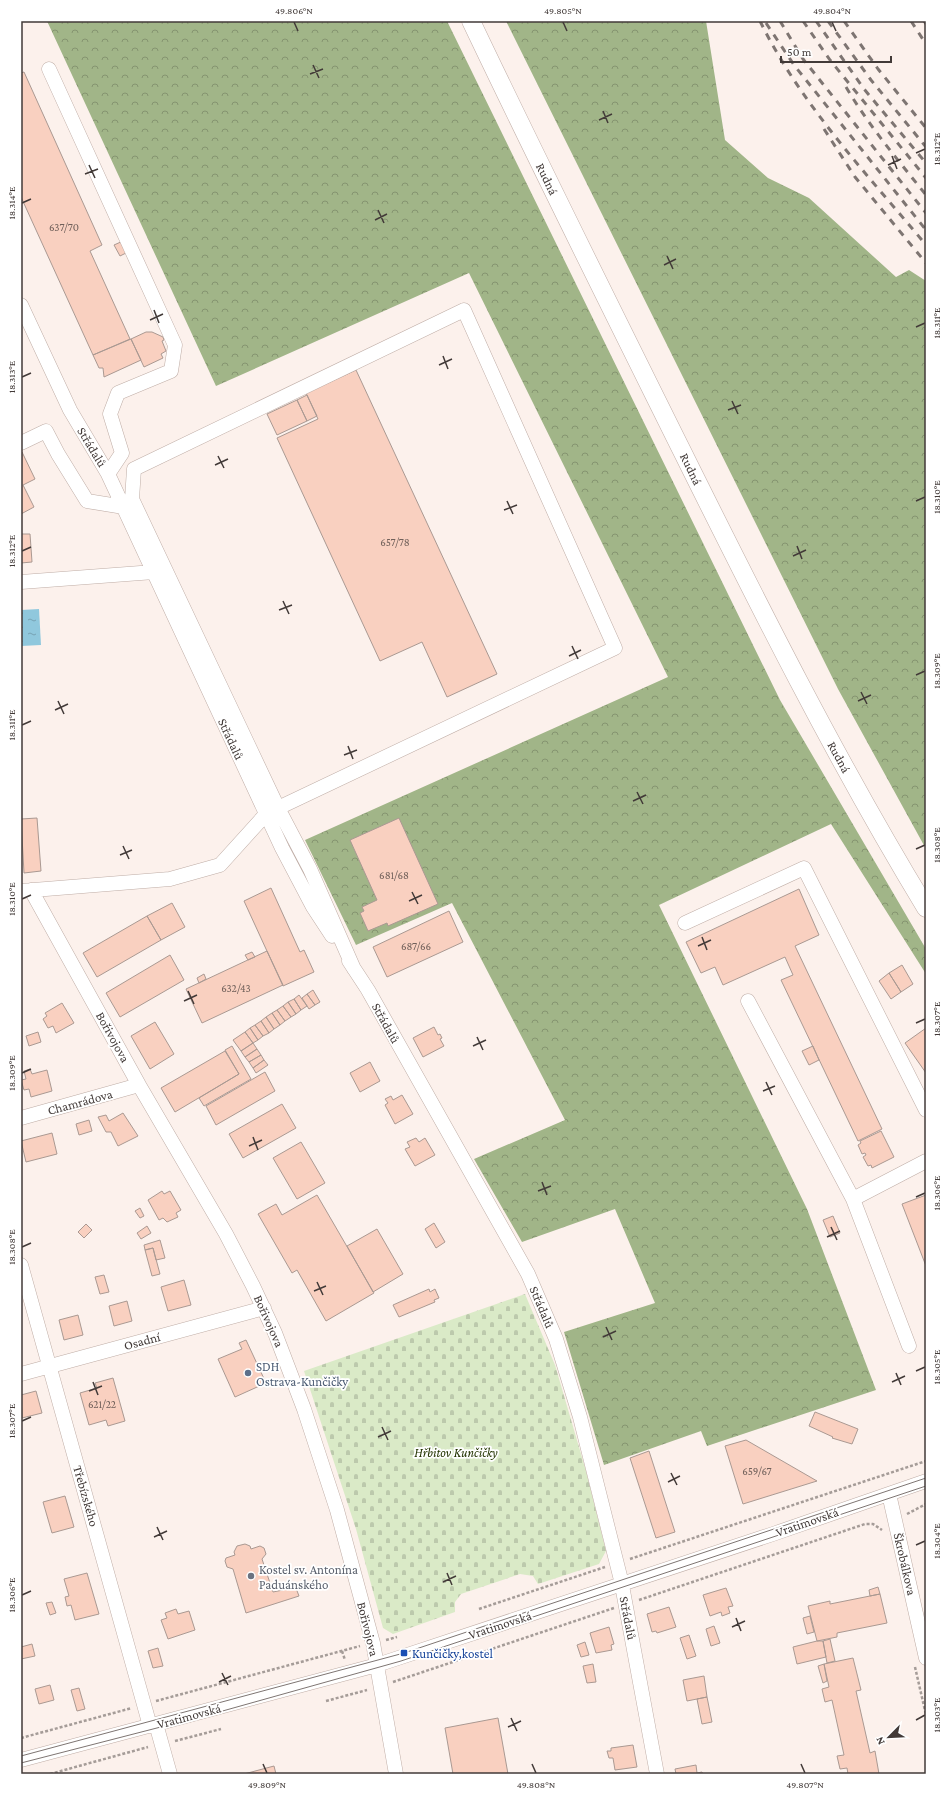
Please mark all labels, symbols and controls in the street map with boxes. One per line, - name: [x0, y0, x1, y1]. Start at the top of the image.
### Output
- text: 49.806°N: [275, 5, 313, 16]
- text: 49.805°N: [544, 5, 582, 16]
- text: 49.804°N: [813, 5, 852, 16]
- scale bar: [781, 38, 891, 64]
- text: 50 m: [787, 45, 812, 59]
- text: 18.312°E: [931, 132, 942, 165]
- street label: Rudná: [533, 161, 561, 197]
- text: 18.314°E: [6, 186, 17, 219]
- house number: 637/70: [49, 221, 79, 233]
- text: 18.311°E: [931, 307, 942, 339]
- text: 18.313°E: [6, 360, 17, 393]
- street label: Střádalů: [74, 424, 110, 470]
- street label: Rudná: [677, 451, 705, 487]
- text: 18.310°E: [931, 480, 942, 514]
- text: 18.312°E: [6, 534, 17, 567]
- house number: 657/78: [380, 536, 410, 548]
- text: 18.309°E: [931, 653, 942, 689]
- text: 18.311°E: [6, 709, 17, 741]
- street label: Střádalů: [215, 716, 247, 762]
- street label: Rudná: [824, 739, 854, 775]
- text: 18.308°E: [931, 827, 942, 863]
- house number: 681/68: [379, 869, 409, 881]
- text: 18.310°E: [6, 882, 17, 916]
- house number: 687/66: [401, 940, 431, 952]
- house number: 632/43: [221, 982, 251, 994]
- street label: Střádalů: [369, 1000, 403, 1046]
- text: 18.307°E: [931, 1001, 942, 1036]
- street label: Bořivojova: [92, 1009, 133, 1065]
- text: 18.309°E: [6, 1055, 17, 1091]
- street label: Chamrádova: [46, 1086, 114, 1118]
- text: 18.306°E: [931, 1175, 942, 1210]
- text: 18.308°E: [6, 1229, 17, 1265]
- street label: Střádalů: [527, 1284, 558, 1330]
- street label: Bořivojova: [250, 1293, 287, 1350]
- street label: Osadní: [122, 1329, 162, 1353]
- text: 18.305°E: [931, 1349, 942, 1384]
- place label: SDH Ostrava-Kunčičky: [256, 1359, 349, 1389]
- marker: SDH Ostrava-Kunčičky: [243, 1368, 253, 1378]
- house number: 621/22: [88, 1398, 116, 1410]
- text: 18.307°E: [6, 1403, 17, 1438]
- park label: Hřbitov Kunčičky: [414, 1445, 498, 1460]
- street label: Třebízského: [70, 1464, 102, 1528]
- house number: 659/67: [742, 1465, 772, 1477]
- street label: Vratimovská: [774, 1504, 840, 1540]
- text: 18.304°E: [931, 1523, 942, 1559]
- street label: Škrobálkova: [891, 1531, 919, 1597]
- place label: Kostel sv. Antonína Paduánského: [259, 1562, 358, 1592]
- marker: Kostel sv. Antonína Paduánského: [246, 1571, 256, 1581]
- text: 18.306°E: [6, 1577, 17, 1612]
- street label: Střádalů: [616, 1595, 640, 1641]
- street label: Bořivojova: [353, 1600, 382, 1658]
- street label: Vratimovská: [467, 1608, 533, 1642]
- place label: Kunčičky,kostel: [412, 1646, 493, 1661]
- marker: Kunčičky,kostel: [399, 1648, 409, 1658]
- text: 18.303°E: [931, 1697, 942, 1732]
- street label: Vratimovská: [156, 1700, 222, 1732]
- north arrow: [869, 1717, 909, 1757]
- text: N: [873, 1735, 887, 1747]
- text: 49.809°N: [248, 1779, 287, 1790]
- text: 49.808°N: [517, 1779, 556, 1790]
- text: 49.807°N: [786, 1779, 824, 1790]

